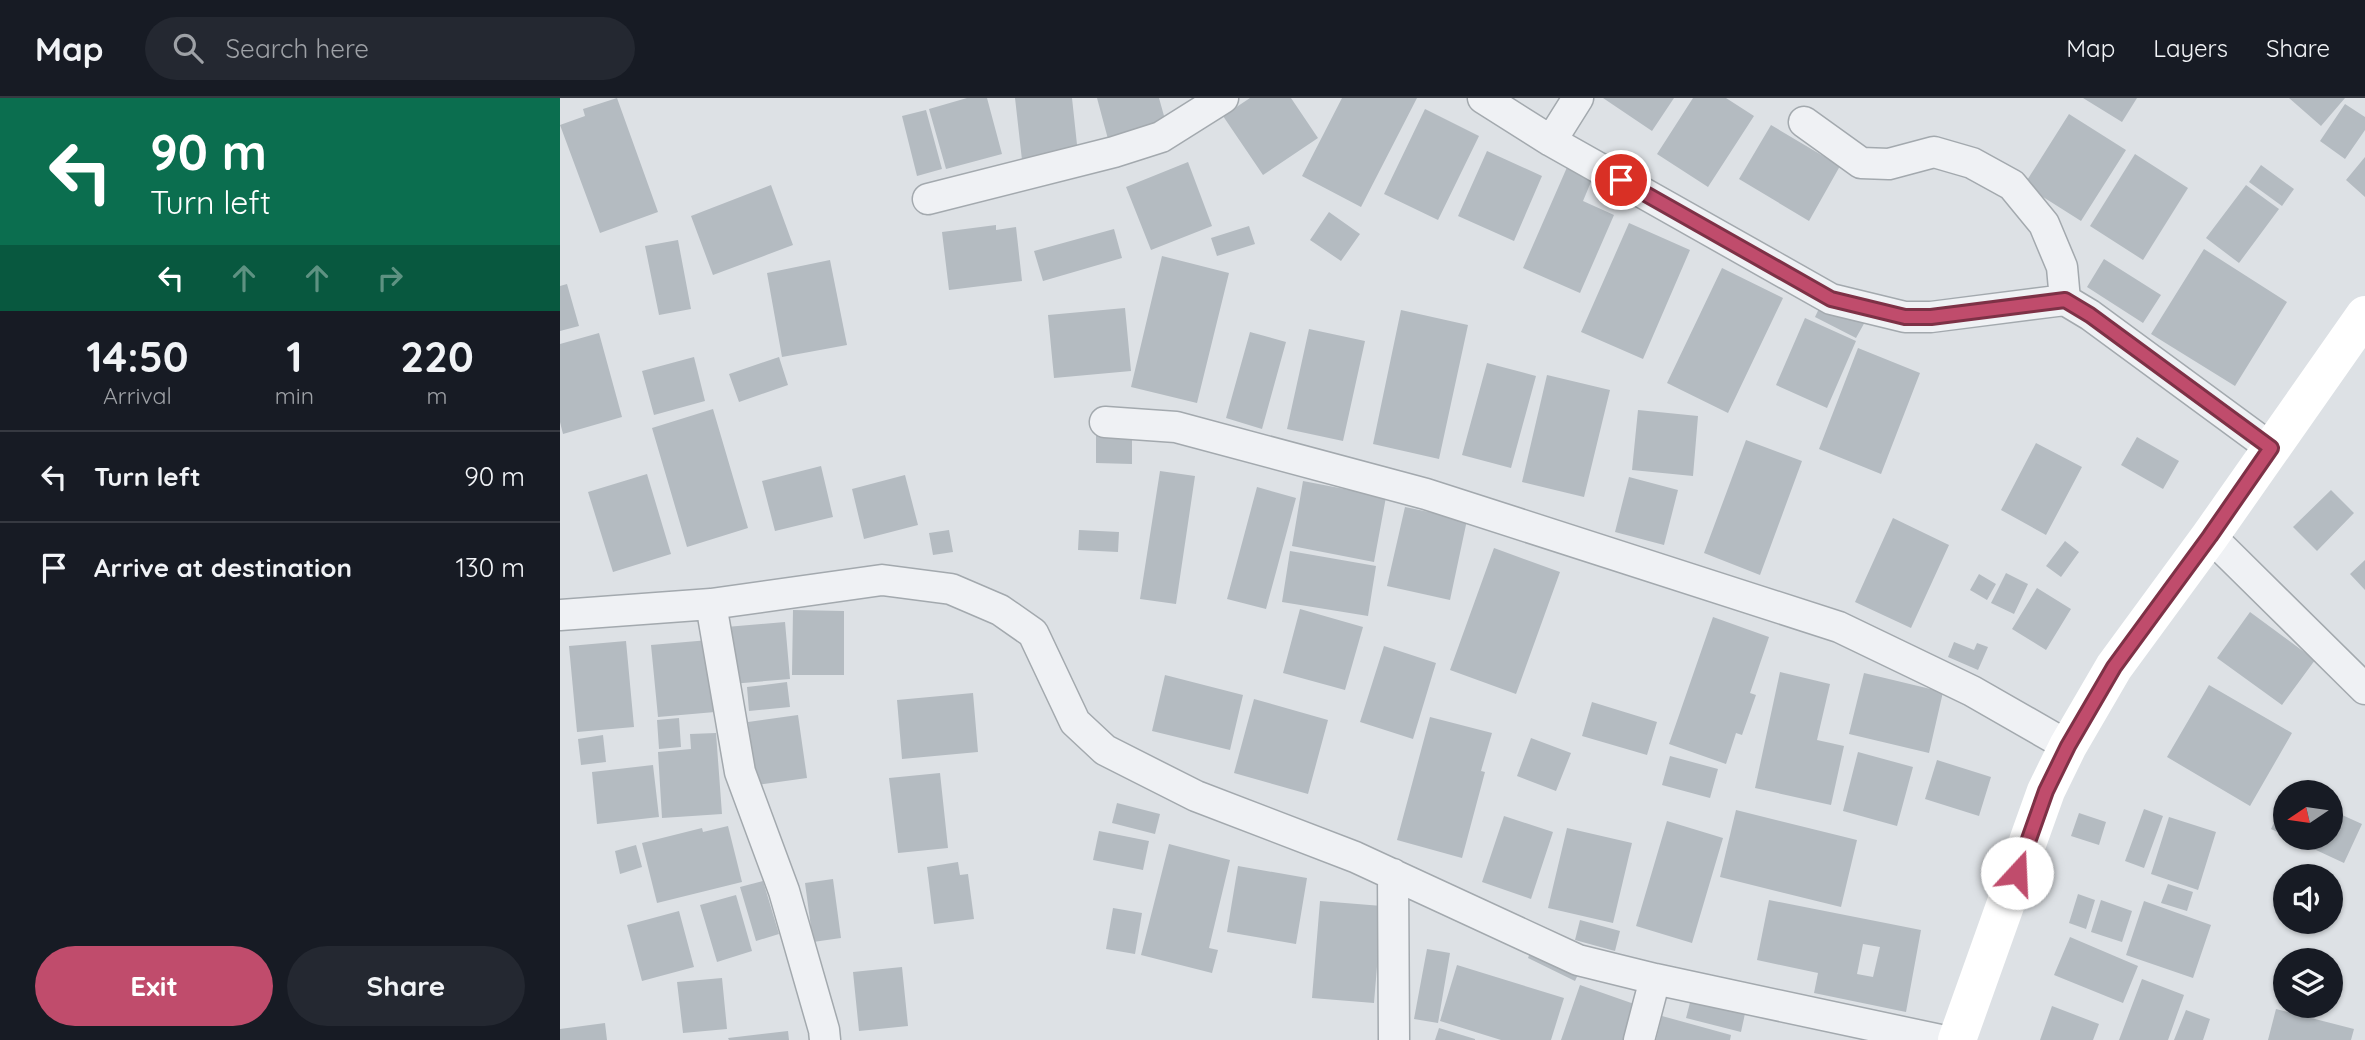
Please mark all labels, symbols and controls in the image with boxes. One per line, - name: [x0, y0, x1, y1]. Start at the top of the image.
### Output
- search box: [145, 17, 635, 80]
- text: Map: [35, 28, 103, 69]
- icon: search: [169, 29, 207, 67]
- text: Search here: [225, 32, 369, 65]
- text: Map: [2066, 33, 2115, 63]
- text: Layers: [2153, 33, 2228, 63]
- text: Share: [2266, 33, 2330, 63]
- text: 90 m: [150, 121, 267, 182]
- icon: left: [35, 126, 126, 217]
- pin: [1591, 150, 1651, 210]
- icon: arrive: [1602, 161, 1640, 199]
- text: Turn left: [150, 182, 271, 222]
- icon: left: [152, 259, 190, 297]
- icon: ahead: [225, 259, 263, 297]
- icon: ahead: [298, 259, 336, 297]
- icon: right: [371, 259, 409, 297]
- text: 14:50: [86, 330, 189, 383]
- text: 1: [286, 330, 303, 383]
- text: 220: [400, 330, 474, 383]
- text: Arrival: [103, 381, 172, 410]
- text: min: [275, 381, 314, 410]
- text: m: [427, 381, 447, 410]
- icon: left: [35, 458, 73, 496]
- text: Turn left: [94, 460, 201, 493]
- text: 90 m: [464, 460, 525, 493]
- icon: arrive: [35, 549, 73, 587]
- text: Arrive at destination: [94, 551, 352, 584]
- text: 130 m: [455, 551, 525, 584]
- north arrow: [2273, 780, 2343, 850]
- map controls: [2273, 780, 2343, 1018]
- position arrow: [1980, 836, 2054, 910]
- button: sound: [2273, 864, 2343, 934]
- button: Exit: [35, 946, 273, 1026]
- button: Share: [287, 946, 525, 1026]
- button: layers: [2273, 948, 2343, 1018]

